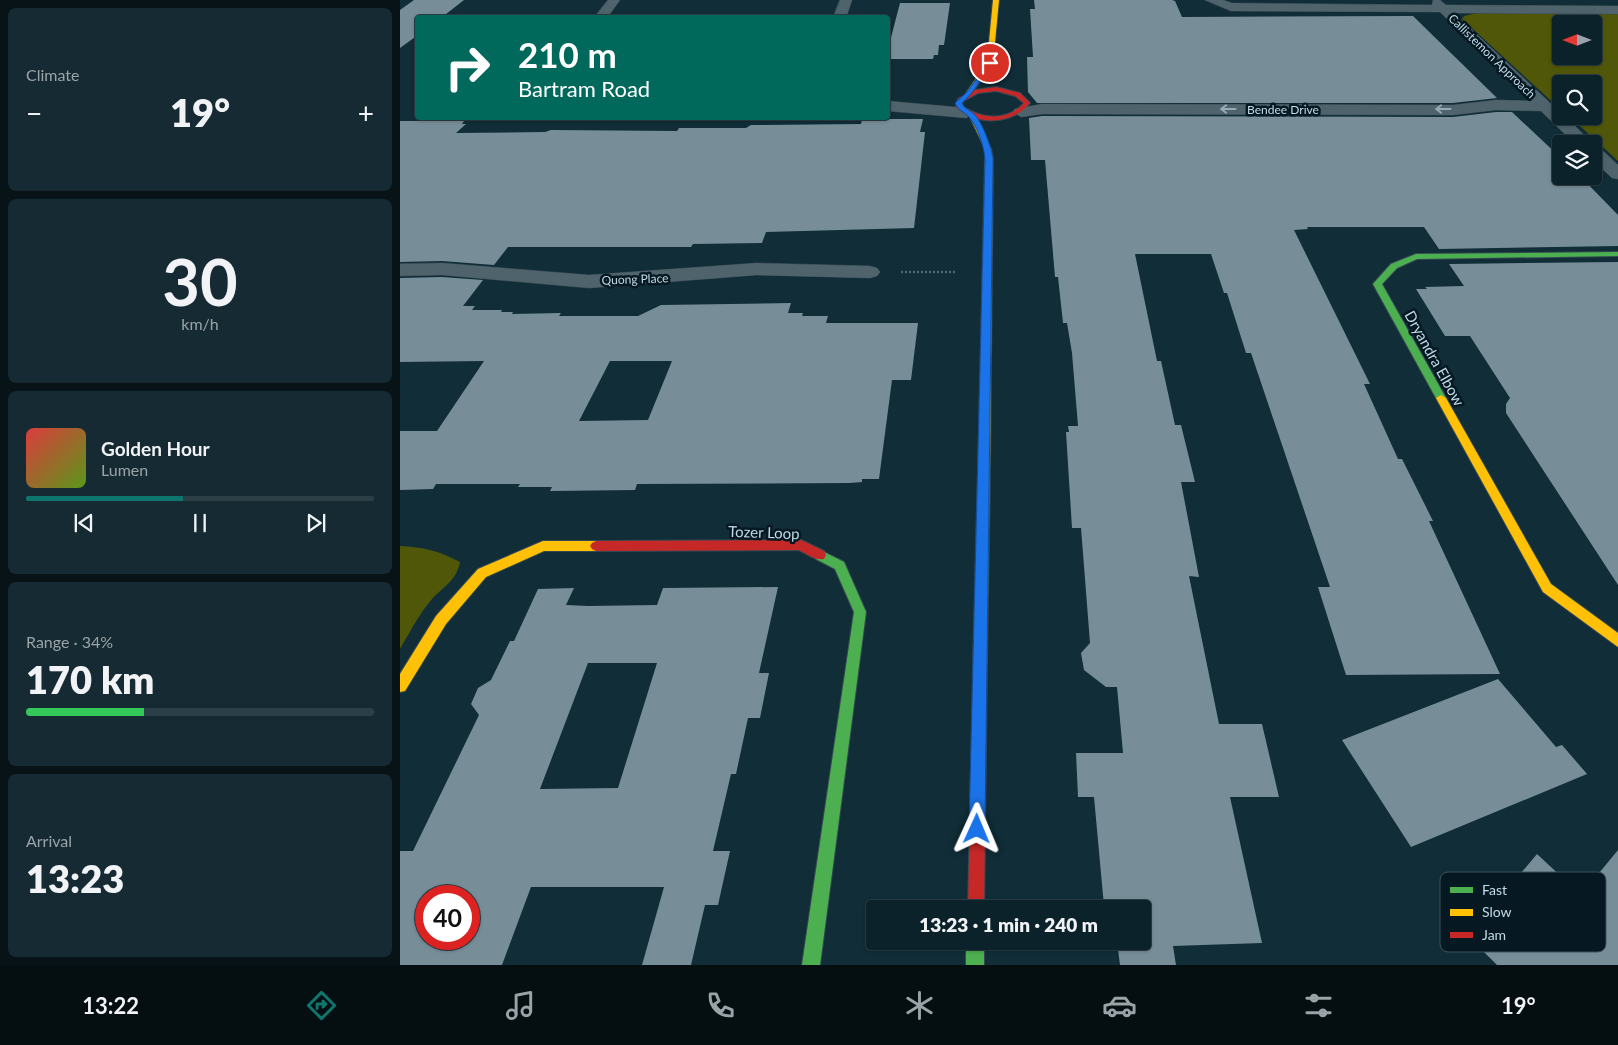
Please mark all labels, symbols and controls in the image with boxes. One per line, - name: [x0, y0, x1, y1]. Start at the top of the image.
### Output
- street label: Callistemon Approach: [1445, 11, 1539, 101]
- north arrow: [1552, 15, 1602, 65]
- map controls: [1552, 15, 1602, 185]
- text: 210 m: [518, 33, 617, 75]
- icon: right: [435, 35, 500, 100]
- pin: [969, 42, 1011, 84]
- icon: arrive: [976, 49, 1004, 77]
- text: Climate: [26, 65, 79, 84]
- text: Bartram Road: [518, 75, 650, 102]
- button: search: [1552, 75, 1602, 125]
- text: 19°: [170, 89, 230, 135]
- text: −: [26, 96, 42, 130]
- text: +: [358, 96, 374, 130]
- street label: Bendee Drive: [1247, 102, 1319, 117]
- one-way arrow: [1220, 104, 1236, 114]
- one-way arrow: [1435, 105, 1451, 114]
- button: layers: [1552, 135, 1602, 185]
- text: 30: [162, 242, 238, 320]
- street label: Quong Place: [601, 270, 669, 288]
- street label: Dryandra Elbow: [1401, 307, 1469, 409]
- text: km/h: [181, 314, 219, 333]
- text: Golden Hour: [101, 437, 210, 460]
- text: Lumen: [101, 460, 148, 479]
- icon: previous: [70, 509, 98, 537]
- icon: pause: [186, 509, 214, 537]
- icon: next: [302, 509, 330, 537]
- street label: Tozer Loop: [728, 522, 800, 542]
- text: Range · 34%: [26, 632, 113, 651]
- text: 170 km: [26, 656, 154, 702]
- position arrow: [950, 802, 1002, 854]
- text: Arrival: [26, 831, 72, 850]
- text: 13:23: [26, 855, 124, 901]
- legend: [1440, 872, 1606, 952]
- text: Fast: [1482, 881, 1507, 898]
- speed limit sign: 40: [415, 885, 480, 950]
- text: Slow: [1482, 903, 1512, 920]
- text: 13:23 · 1 min · 240 m: [919, 913, 1098, 936]
- text: Jam: [1482, 926, 1506, 943]
- icon: directions: [304, 988, 339, 1023]
- icon: music: [503, 988, 538, 1023]
- icon: phone: [703, 988, 738, 1023]
- icon: climate: [902, 988, 937, 1023]
- icon: car: [1102, 988, 1137, 1023]
- icon: filters: [1301, 988, 1336, 1023]
- text: 13:22: [82, 992, 139, 1019]
- text: 19°: [1501, 992, 1536, 1019]

